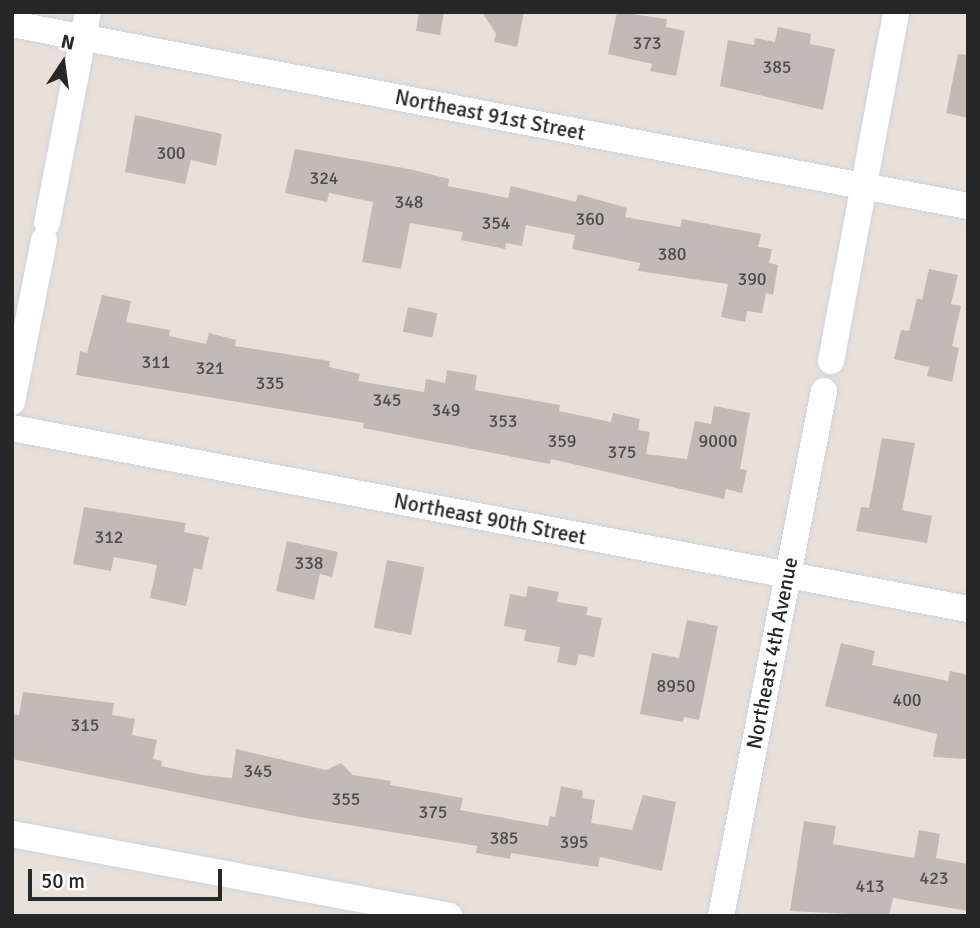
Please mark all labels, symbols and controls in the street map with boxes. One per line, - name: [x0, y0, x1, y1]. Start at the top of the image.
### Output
- north arrow: [28, 28, 98, 98]
- text: N: [59, 29, 77, 56]
- house number: 373: [632, 32, 662, 54]
- house number: 385: [762, 56, 792, 78]
- street label: Northeast 91st Street: [393, 84, 587, 146]
- house number: 300: [156, 142, 186, 164]
- house number: 324: [309, 167, 339, 189]
- house number: 348: [394, 191, 424, 213]
- house number: 360: [575, 208, 605, 230]
- house number: 354: [481, 212, 511, 234]
- house number: 380: [657, 243, 687, 265]
- house number: 390: [737, 268, 767, 290]
- house number: 311: [141, 351, 171, 373]
- house number: 321: [195, 357, 225, 379]
- house number: 335: [255, 372, 285, 394]
- house number: 345: [372, 389, 402, 411]
- house number: 349: [431, 399, 461, 421]
- house number: 353: [488, 410, 518, 432]
- house number: 359: [547, 430, 577, 452]
- house number: 9000: [699, 430, 737, 452]
- house number: 375: [607, 441, 637, 463]
- street label: Northeast 90th Street: [392, 488, 588, 550]
- house number: 312: [94, 526, 124, 548]
- house number: 338: [294, 552, 324, 574]
- street label: Northeast 4th Avenue: [741, 555, 803, 751]
- house number: 8950: [657, 675, 695, 697]
- house number: 400: [892, 689, 922, 711]
- house number: 315: [70, 714, 100, 736]
- house number: 345: [243, 760, 273, 782]
- house number: 355: [331, 788, 361, 810]
- house number: 375: [418, 801, 448, 823]
- house number: 385: [489, 827, 519, 849]
- house number: 395: [559, 831, 589, 853]
- scale bar: [32, 855, 226, 899]
- house number: 423: [919, 867, 949, 889]
- text: 50 m: [41, 868, 85, 894]
- house number: 413: [855, 875, 885, 897]

